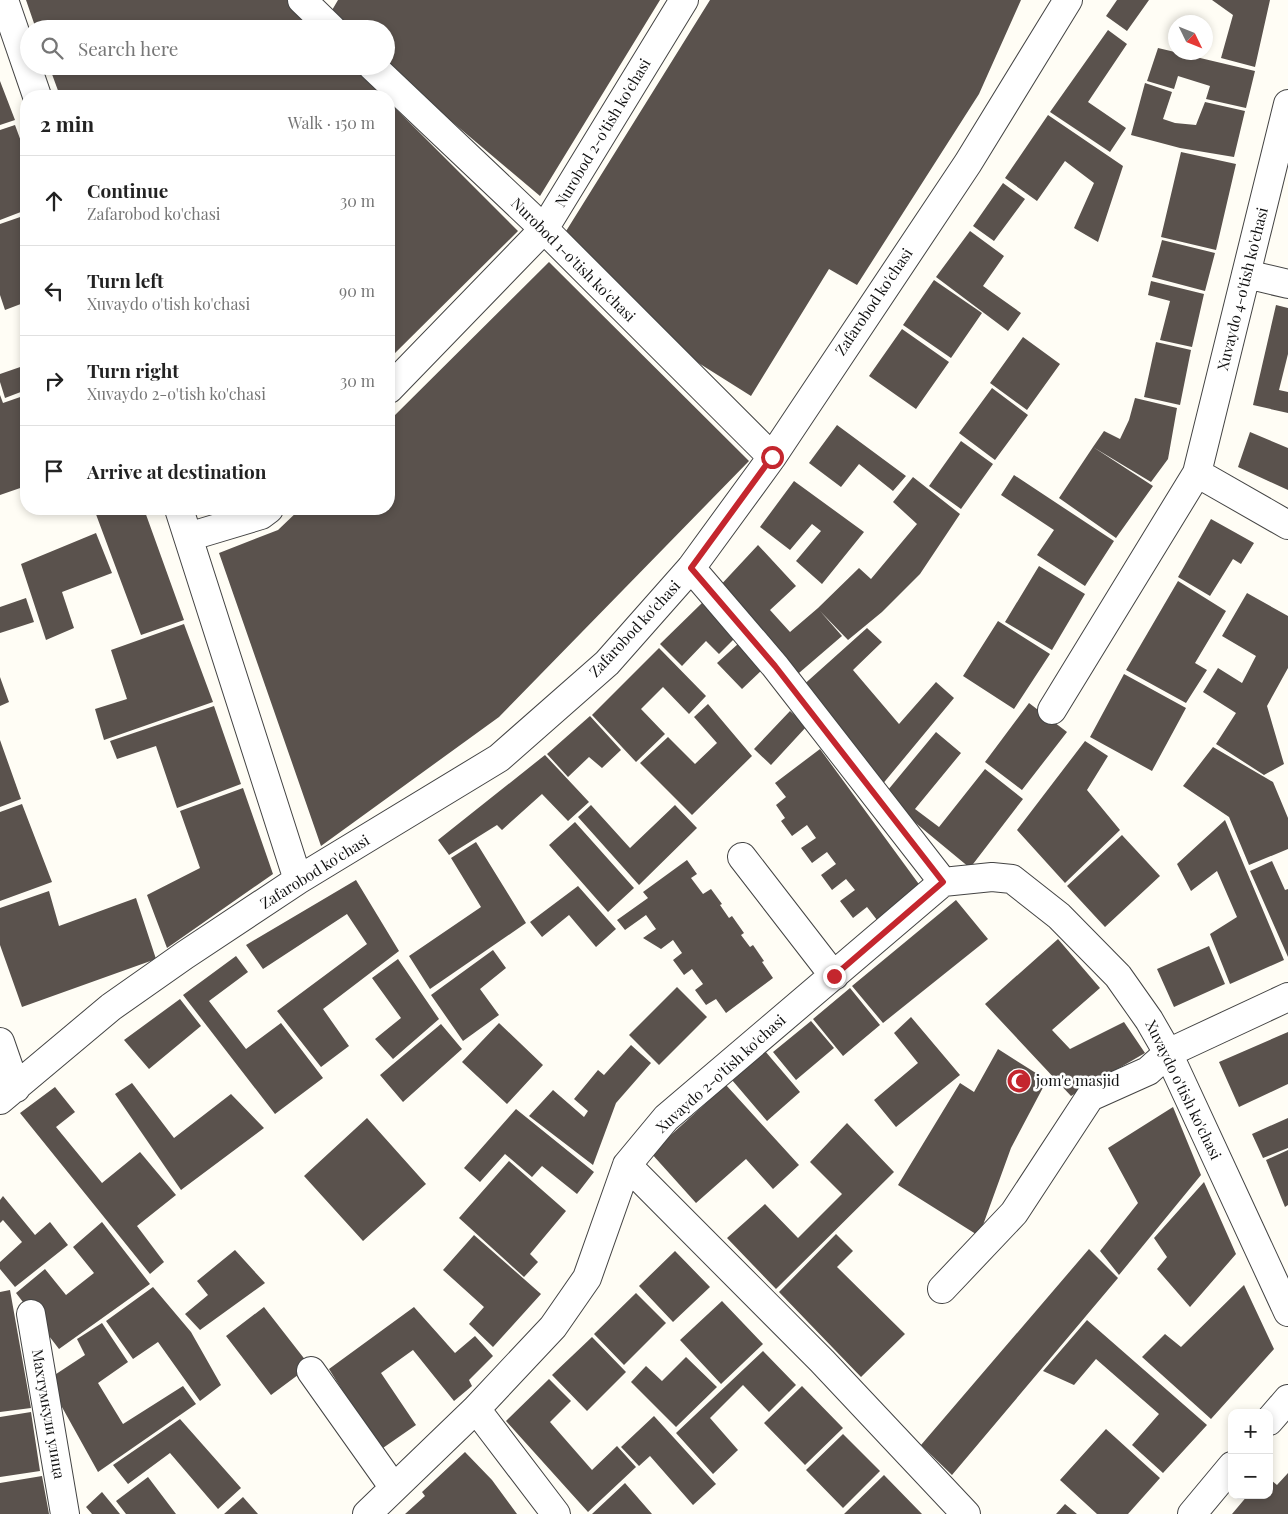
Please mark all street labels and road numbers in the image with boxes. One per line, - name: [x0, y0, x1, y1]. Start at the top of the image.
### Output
- street label: Nurobod 2-o'tish ko'chasi: [550, 54, 655, 210]
- street label: Nurobod 1-o'tish ko'chasi: [507, 193, 641, 326]
- street label: Xuvaydo 4-o'tish ko'chasi: [1212, 204, 1272, 372]
- street label: Zafarobod ko'chasi: [830, 243, 917, 359]
- street label: Zafarobod ko'chasi: [584, 575, 685, 681]
- street label: Zafarobod ko'chasi: [256, 829, 373, 913]
- street label: Xuvaydo 2-o'tish ko'chasi: [651, 1009, 790, 1137]
- street label: Xuvaydo o'tish ko'chasi: [1141, 1016, 1227, 1163]
- street label: Махтумкули улица: [28, 1347, 70, 1481]

